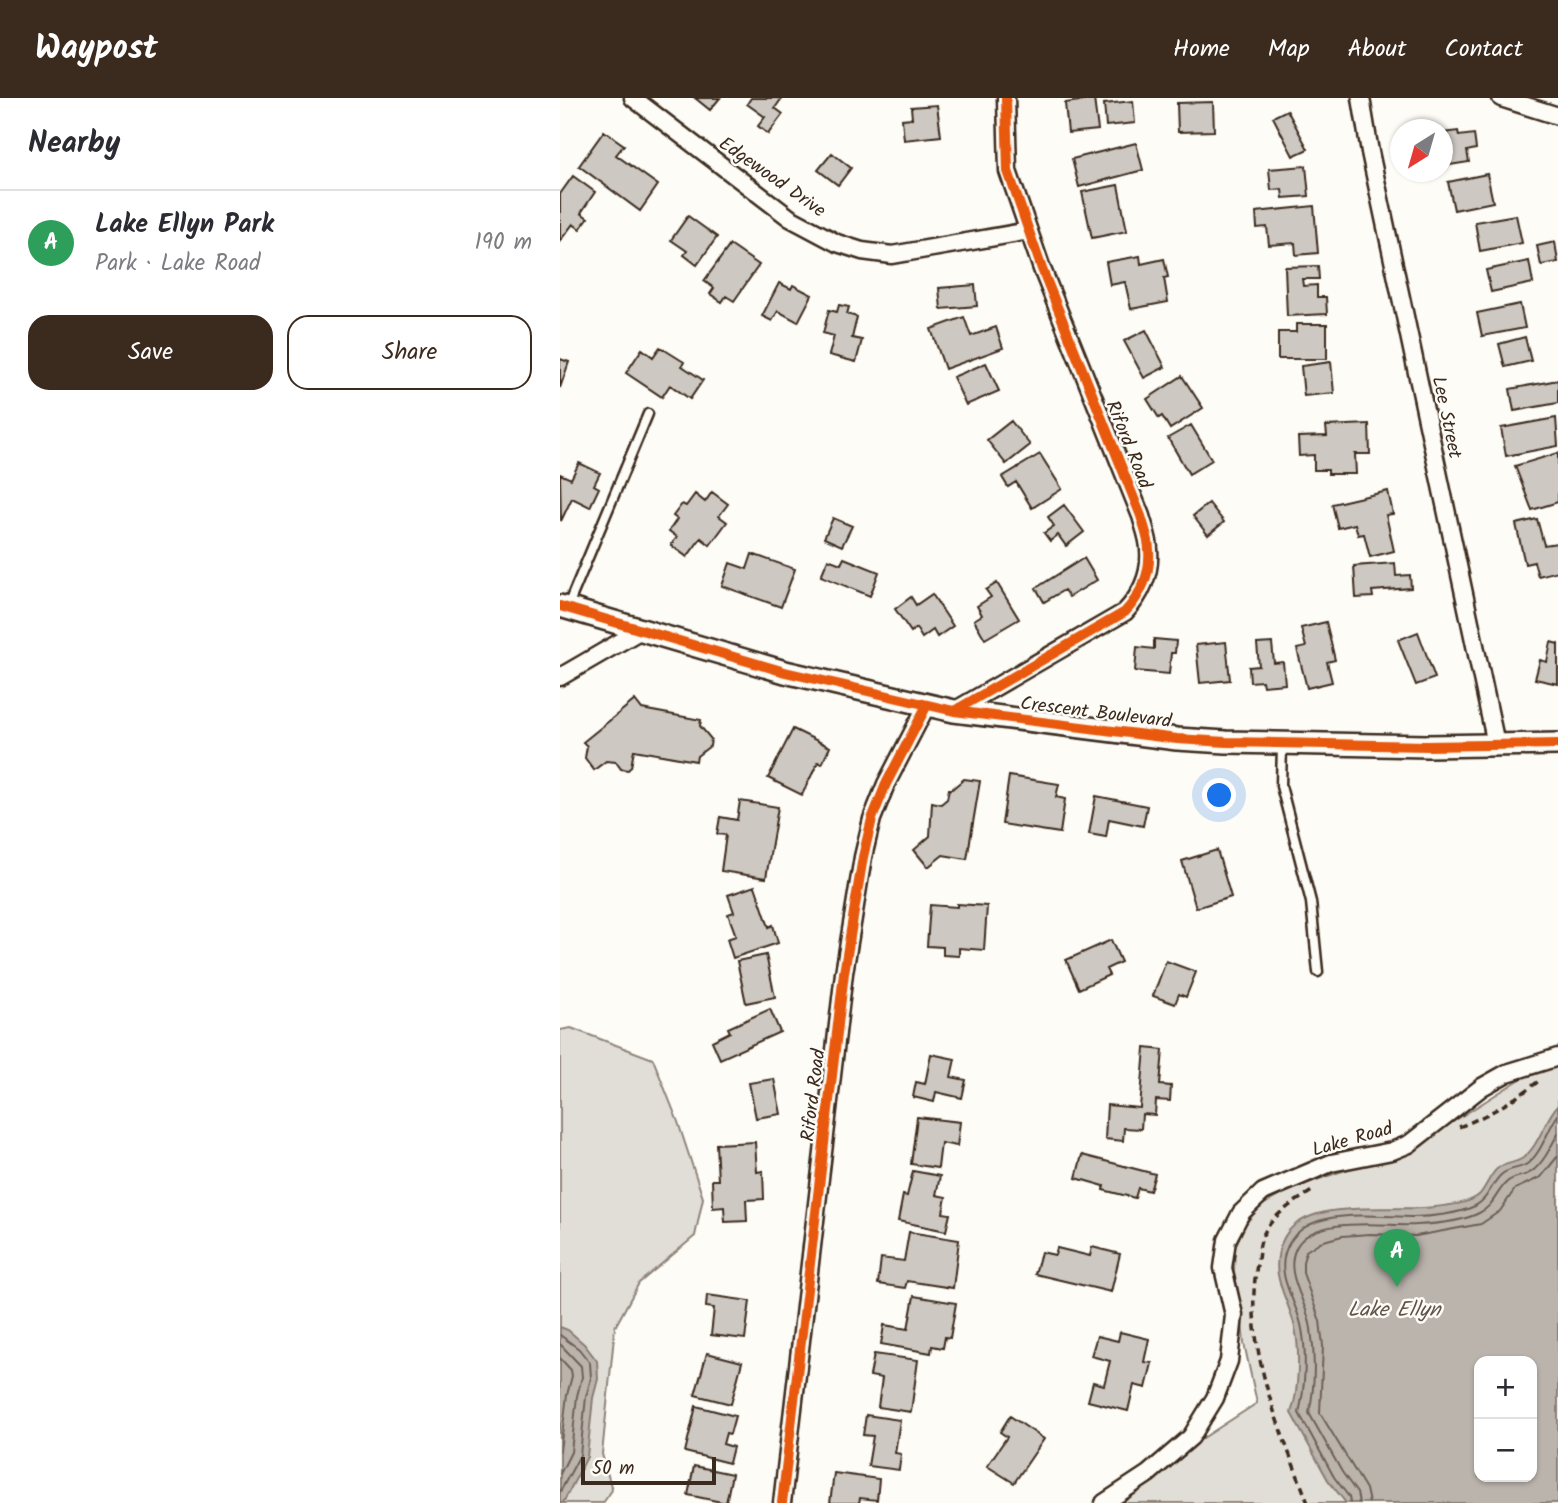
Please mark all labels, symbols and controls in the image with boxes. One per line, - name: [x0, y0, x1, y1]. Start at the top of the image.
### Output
- text: Waypost: [35, 23, 158, 76]
- text: Home: [1173, 30, 1230, 69]
- text: Map: [1268, 30, 1310, 69]
- text: About: [1348, 30, 1406, 69]
- text: Contact: [1444, 30, 1523, 69]
- north arrow: [1390, 119, 1453, 182]
- text: Nearby: [28, 120, 120, 168]
- street label: Edgewood Drive: [712, 130, 832, 226]
- text: Lake Ellyn Park: [95, 204, 274, 246]
- text: A: [44, 225, 58, 261]
- text: 190 m: [475, 225, 532, 261]
- text: Park · Lake Road: [95, 246, 260, 282]
- button: Save: [28, 315, 273, 390]
- button: Share: [287, 315, 532, 390]
- street label: Lee Street: [1423, 374, 1470, 462]
- street label: Riford Road: [1097, 396, 1160, 494]
- street label: Crescent Boulevard: [1018, 689, 1174, 737]
- your location: [1202, 778, 1236, 812]
- street label: Riford Road: [793, 1047, 835, 1143]
- street label: Lake Road: [1309, 1114, 1397, 1166]
- pin: A: [1374, 1229, 1420, 1287]
- water label: Lake Ellyn: [1348, 1294, 1442, 1327]
- map controls: [1474, 1356, 1537, 1482]
- button: +: [1474, 1356, 1537, 1419]
- button: −: [1474, 1419, 1537, 1482]
- scale bar: [581, 1454, 716, 1486]
- text: 50 m: [592, 1454, 634, 1484]

